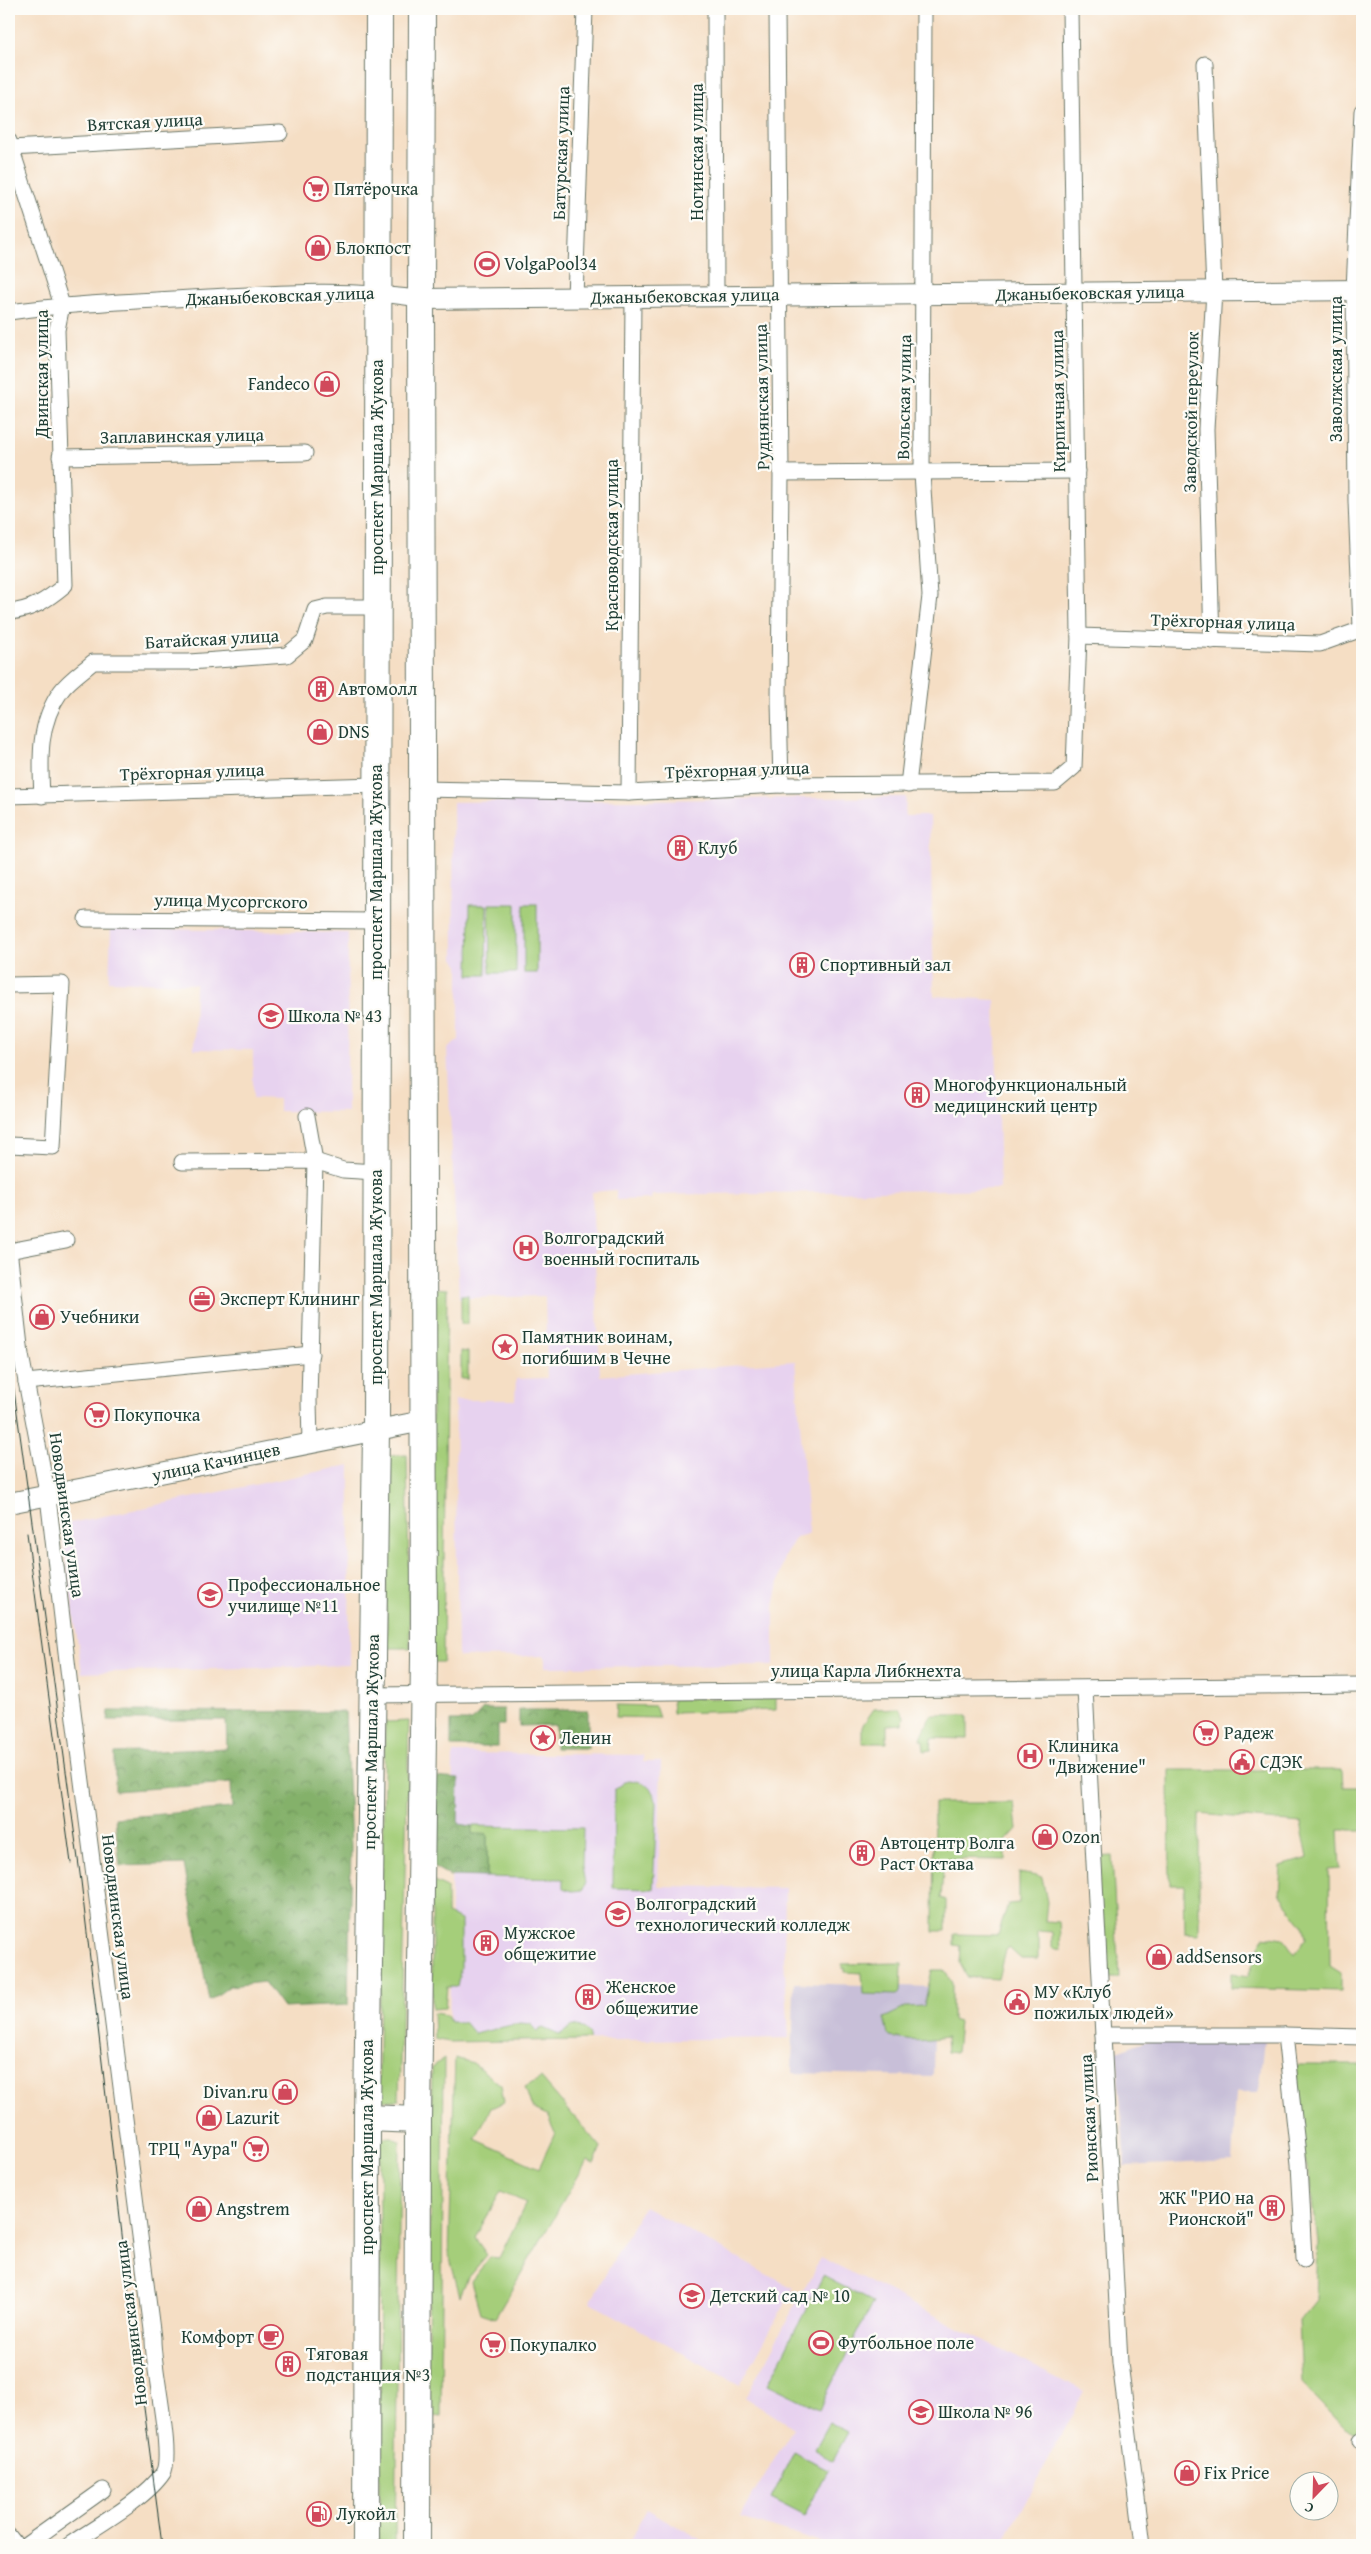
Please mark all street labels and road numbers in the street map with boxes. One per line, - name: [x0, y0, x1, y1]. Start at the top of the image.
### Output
- street label: Ногинская улица: [683, 83, 710, 221]
- street label: Батурская улица: [545, 85, 576, 220]
- street label: Вятская улица: [87, 105, 204, 138]
- street label: Джаныбековская улица: [994, 277, 1185, 308]
- street label: Джаныбековская улица: [184, 279, 375, 312]
- street label: Джаныбековская улица: [589, 280, 780, 311]
- street label: Заволжская улица: [1322, 295, 1349, 442]
- street label: Двинская улица: [28, 309, 55, 440]
- street label: Руднянская улица: [747, 323, 776, 470]
- street label: Кирпичная улица: [1043, 329, 1072, 473]
- street label: Заводской переулок: [1176, 331, 1205, 493]
- street label: Вольская улица: [889, 334, 918, 460]
- street label: проспект Маршала Жукова: [363, 359, 390, 575]
- street label: Заплавинская улица: [100, 421, 265, 450]
- street label: Красноводская улица: [598, 458, 625, 631]
- street label: Трёхгорная улица: [1150, 605, 1296, 638]
- street label: Батайская улица: [144, 621, 280, 655]
- street label: Трёхгорная улица: [664, 753, 810, 786]
- street label: Трёхгорная улица: [119, 755, 265, 788]
- street label: проспект Маршала Жукова: [362, 764, 389, 980]
- street label: улица Мусоргского: [153, 886, 308, 915]
- street label: проспект Маршала Жукова: [362, 1169, 389, 1385]
- street label: Новодвинская улица: [43, 1431, 93, 1600]
- street label: улица Качинцев: [148, 1435, 283, 1488]
- street label: проспект Маршала Жукова: [355, 1633, 386, 1850]
- street label: улица Карла Либкнехта: [770, 1657, 962, 1684]
- street label: Новодвинская улица: [95, 1833, 142, 2002]
- street label: проспект Маршала Жукова: [353, 2039, 380, 2255]
- street label: Рионская улица: [1072, 2053, 1105, 2182]
- street label: Новодвинская улица: [107, 2238, 154, 2407]

